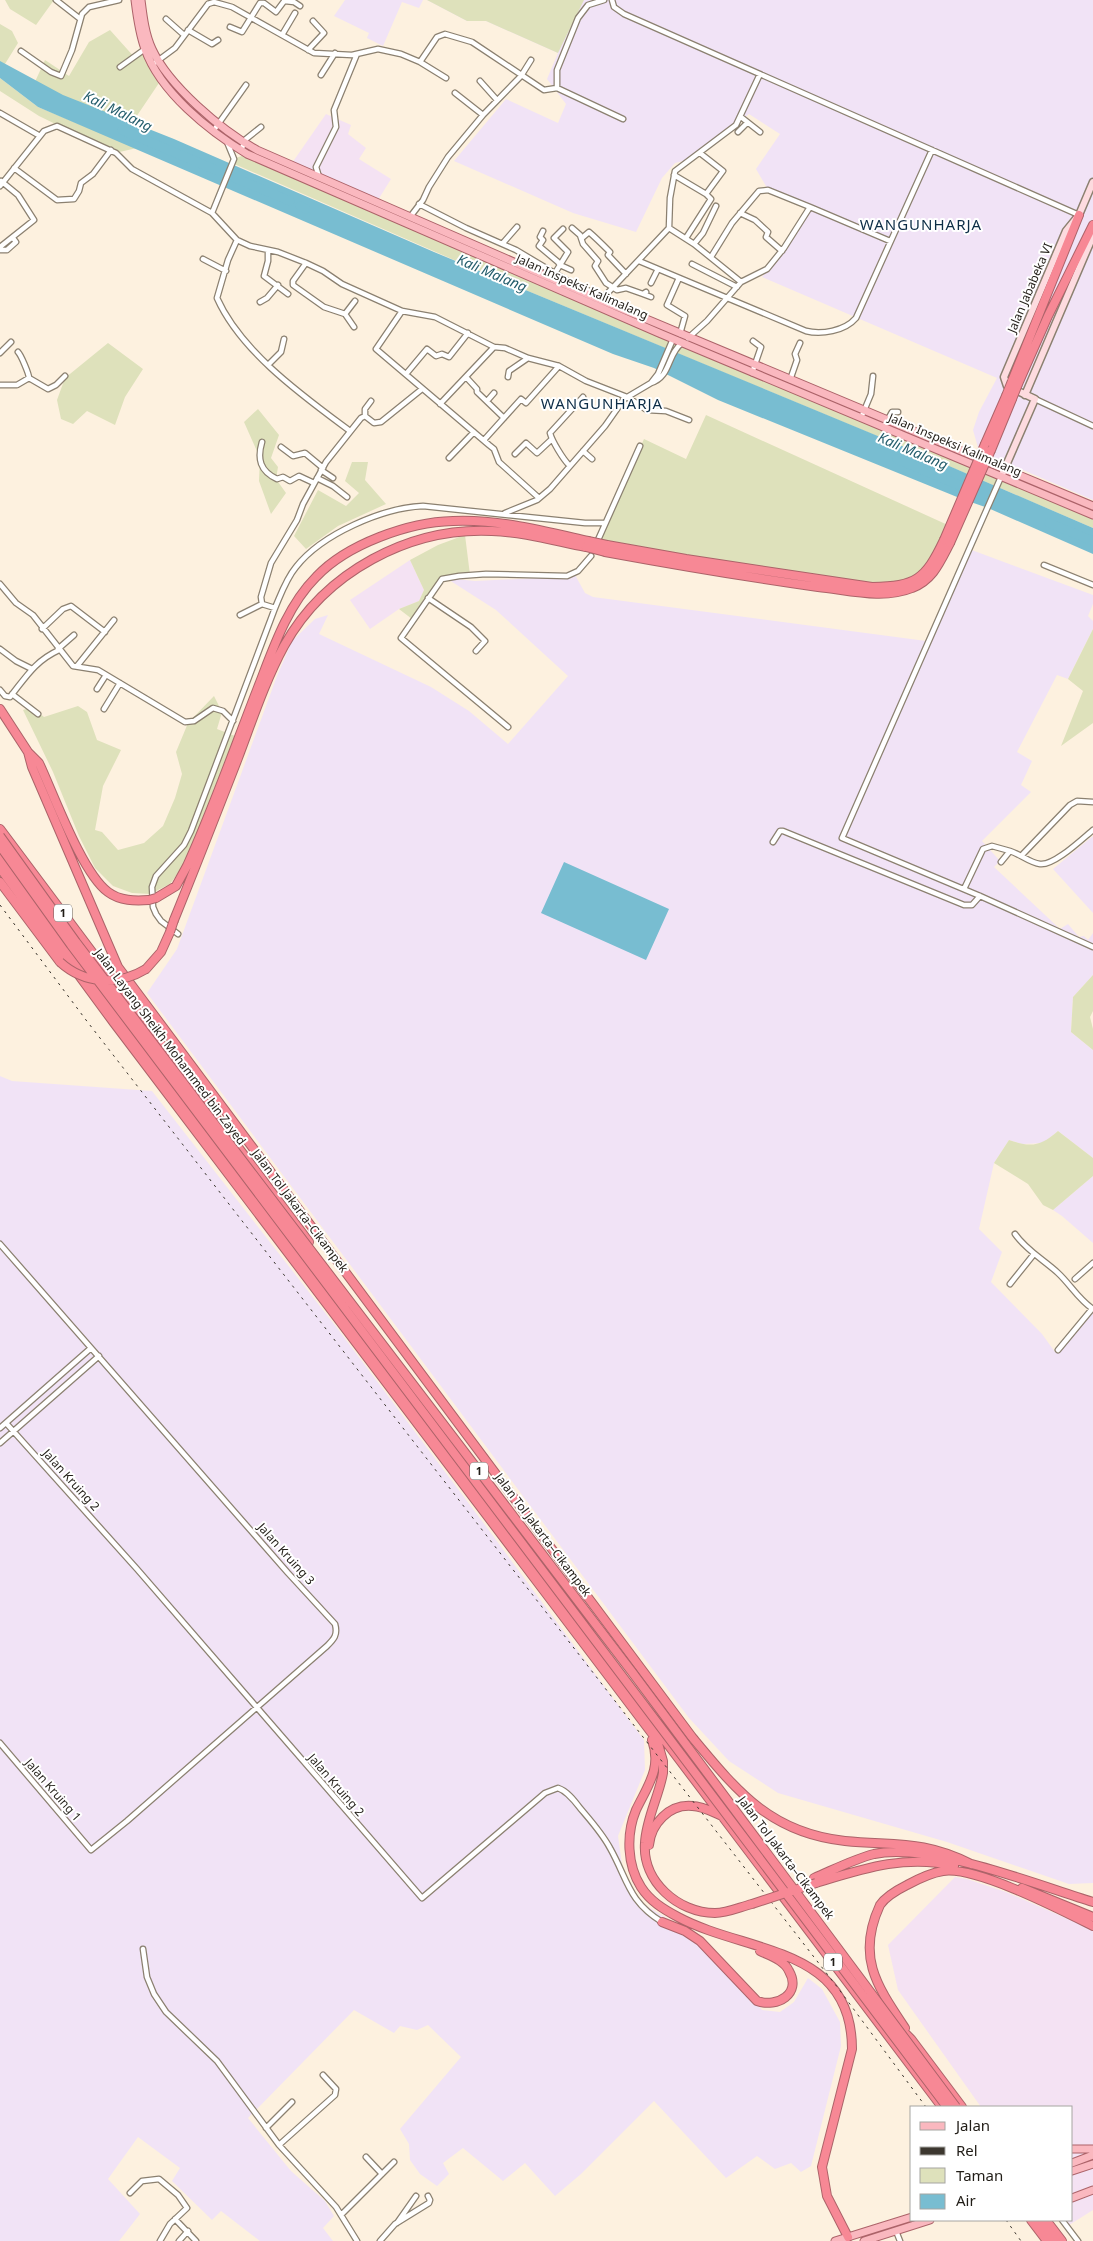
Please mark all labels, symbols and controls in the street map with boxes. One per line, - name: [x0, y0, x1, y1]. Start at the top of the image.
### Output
- water label: Kali Malang: [81, 86, 156, 135]
- district label: WANGUNHARJA: [860, 214, 982, 234]
- street label: Jalan Jababeka VI: [1003, 240, 1056, 336]
- water label: Kali Malang: [454, 249, 530, 296]
- street label: Jalan Inspeksi Kalimalang: [512, 249, 651, 323]
- district label: WANGUNHARJA: [541, 393, 663, 413]
- street label: Jalan Inspeksi Kalimalang: [885, 408, 1024, 480]
- water label: Kali Malang: [875, 427, 951, 474]
- road number: 1: [54, 904, 72, 921]
- street label: Jalan Layang Sheikh Mohammed bin Zayed: [90, 944, 250, 1148]
- street label: Jalan Tol Jakarta–Cikampek: [248, 1145, 353, 1276]
- street label: Jalan Kruing 2: [38, 1444, 104, 1514]
- road number: 1: [470, 1462, 488, 1480]
- street label: Jalan Tol Jakarta–Cikampek: [491, 1469, 596, 1600]
- street label: Jalan Kruing 3: [253, 1518, 319, 1588]
- street label: Jalan Kruing 2: [304, 1749, 368, 1820]
- street label: Jalan Kruing 1: [21, 1754, 85, 1825]
- street label: Jalan Tol Jakarta–Cikampek: [734, 1792, 839, 1923]
- road number: 1: [824, 1954, 842, 1970]
- legend: [910, 2106, 1073, 2221]
- text: Jalan: [954, 2115, 990, 2135]
- text: Rel: [956, 2140, 978, 2160]
- text: Taman: [956, 2165, 1003, 2185]
- text: Air: [956, 2190, 976, 2210]

